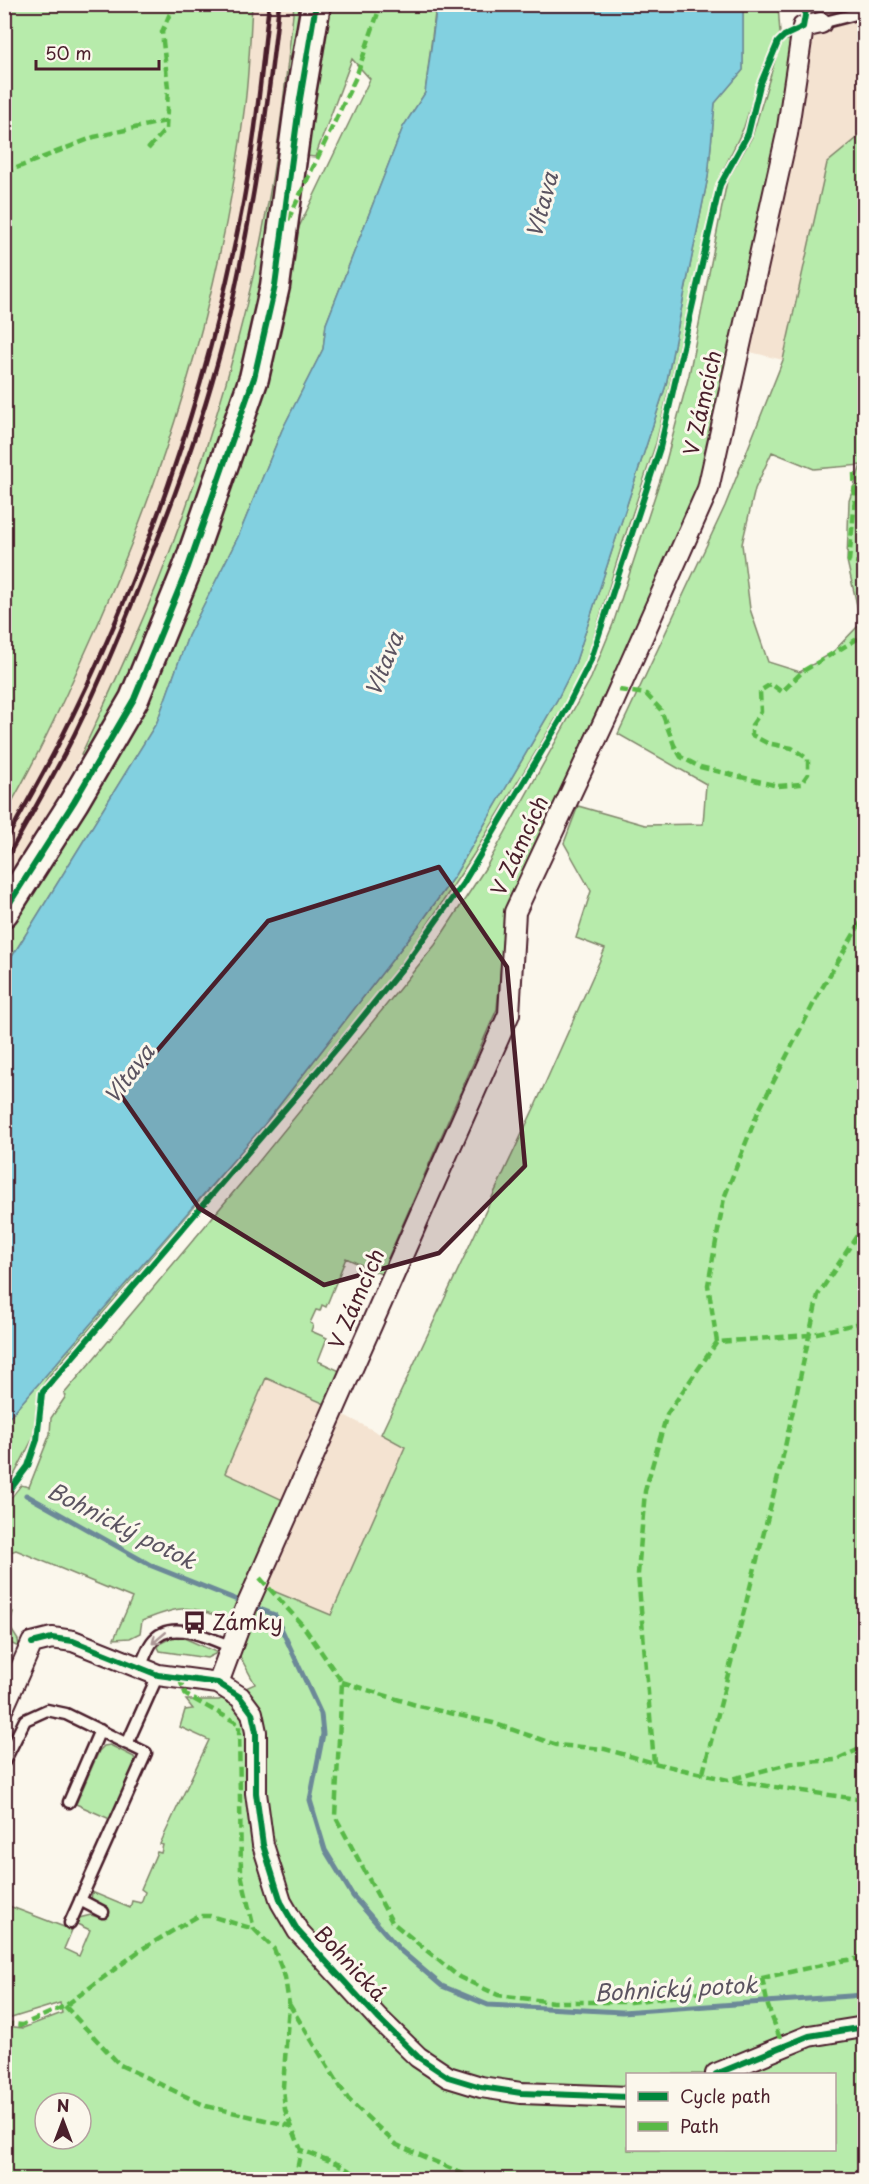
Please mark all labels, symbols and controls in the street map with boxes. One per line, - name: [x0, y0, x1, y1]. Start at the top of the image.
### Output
- scale bar: [36, 33, 159, 71]
- text: 50 m: [45, 39, 92, 66]
- water label: Vltava: [516, 167, 565, 241]
- street label: V Zámcích: [673, 347, 729, 458]
- water label: Vltava: [355, 625, 411, 701]
- street label: V Zámcích: [481, 790, 555, 901]
- water label: Vltava: [95, 1036, 162, 1110]
- street label: V Zámcích: [319, 1243, 392, 1354]
- water label: Bohnický potok: [42, 1473, 203, 1577]
- place label: Zámky: [212, 1605, 283, 1637]
- bus stop icon: Zámky: [181, 1610, 207, 1636]
- one-way arrow: [151, 1631, 167, 1644]
- street label: Bohnická: [308, 1918, 395, 2008]
- water label: Bohnický potok: [594, 1967, 758, 2008]
- legend: [626, 2073, 836, 2151]
- text: Cycle path: [680, 2082, 771, 2109]
- north arrow: [33, 2091, 93, 2151]
- text: N: [57, 2093, 69, 2117]
- text: Path: [680, 2112, 719, 2139]

